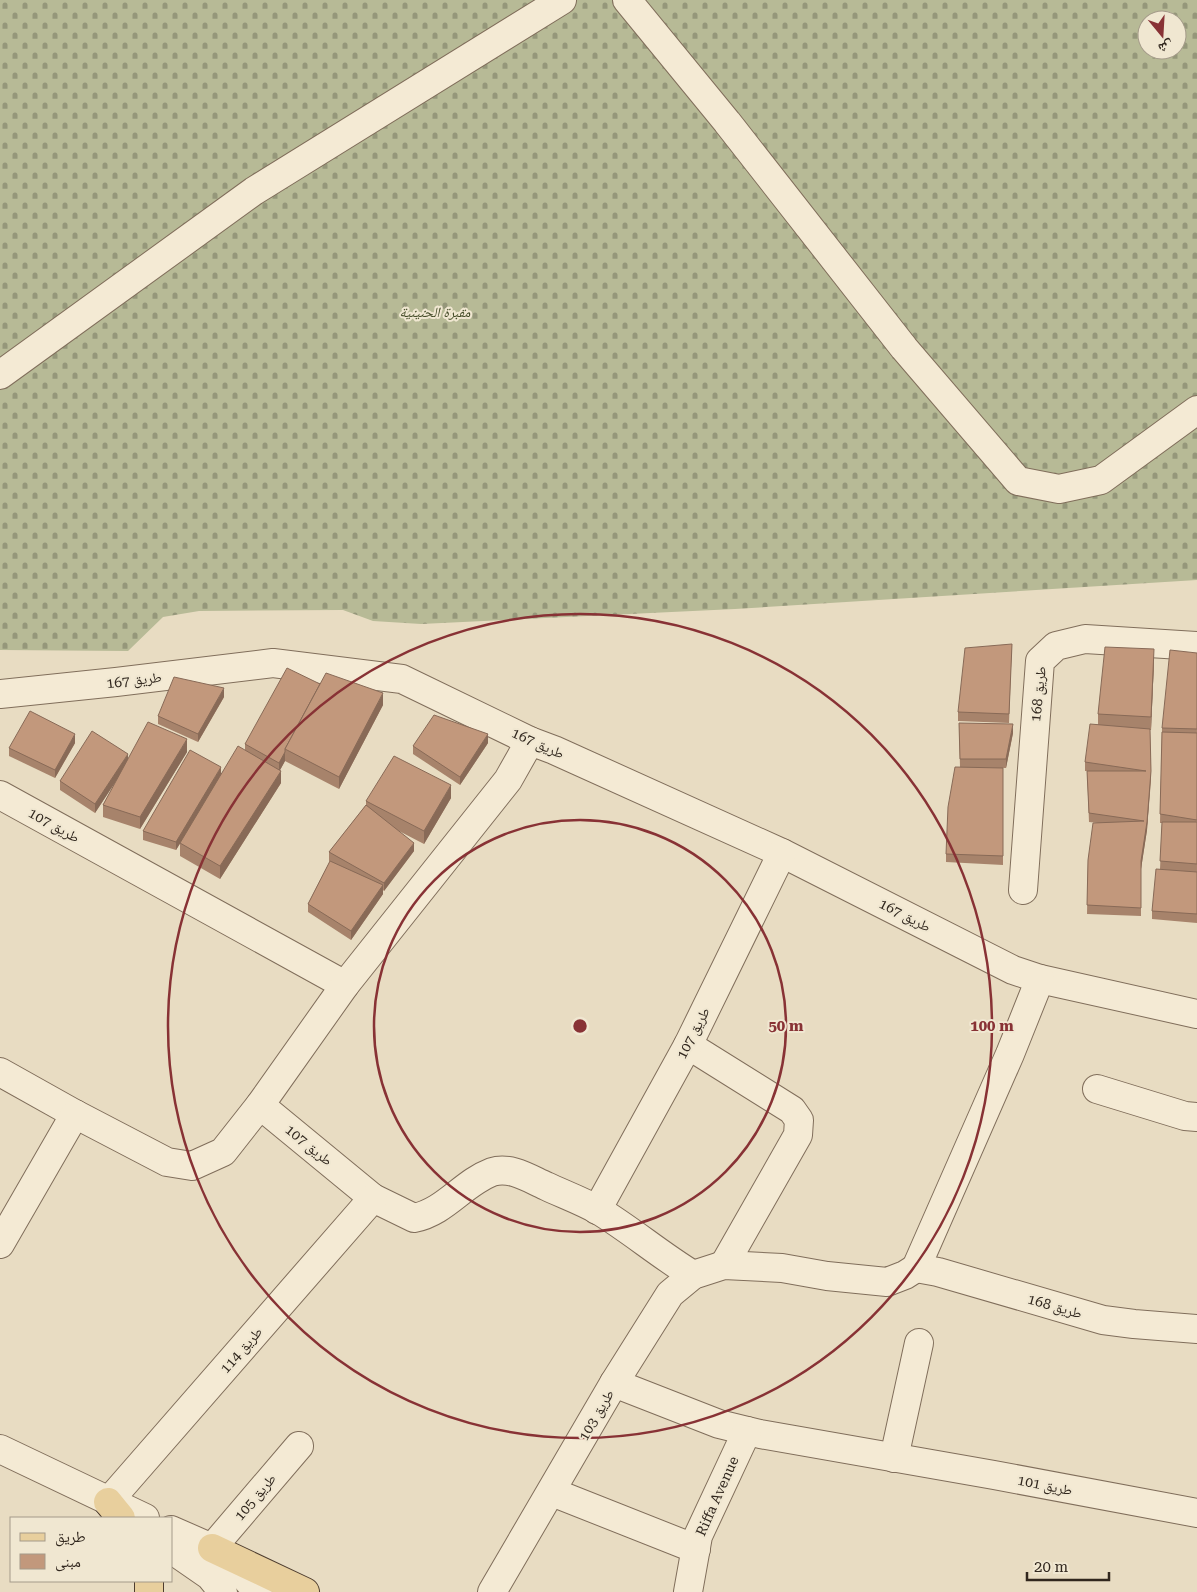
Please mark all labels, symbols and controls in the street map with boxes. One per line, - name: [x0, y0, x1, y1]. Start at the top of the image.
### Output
- north arrow: [1137, 10, 1187, 60]
- text: ش: [1156, 37, 1176, 57]
- park label: مقبرة الحنينية: [399, 304, 471, 320]
- street label: طريق 168: [1027, 665, 1051, 723]
- street label: طريق 167: [105, 669, 163, 693]
- street label: طريق 167: [508, 724, 567, 763]
- street label: طريق 107: [25, 804, 82, 847]
- street label: طريق 167: [876, 895, 933, 937]
- street label: طريق 107: [673, 1005, 715, 1062]
- centre of rings: [571, 1017, 589, 1035]
- text: 50 m: [768, 1017, 804, 1035]
- text: 100 m: [970, 1017, 1014, 1035]
- street label: طريق 107: [281, 1121, 336, 1170]
- street label: طريق 168: [1025, 1291, 1084, 1323]
- street label: طريق 114: [217, 1324, 267, 1378]
- street label: طريق 103: [575, 1387, 619, 1444]
- street label: Riffa Avenue: [692, 1453, 742, 1538]
- street label: طريق 105: [231, 1470, 281, 1525]
- street label: طريق 101: [1016, 1472, 1074, 1500]
- legend: [10, 1517, 172, 1582]
- text: طريق: [55, 1528, 86, 1547]
- scale bar: [1027, 1550, 1110, 1582]
- text: مبنى: [55, 1553, 81, 1572]
- text: 20 m: [1034, 1558, 1069, 1576]

